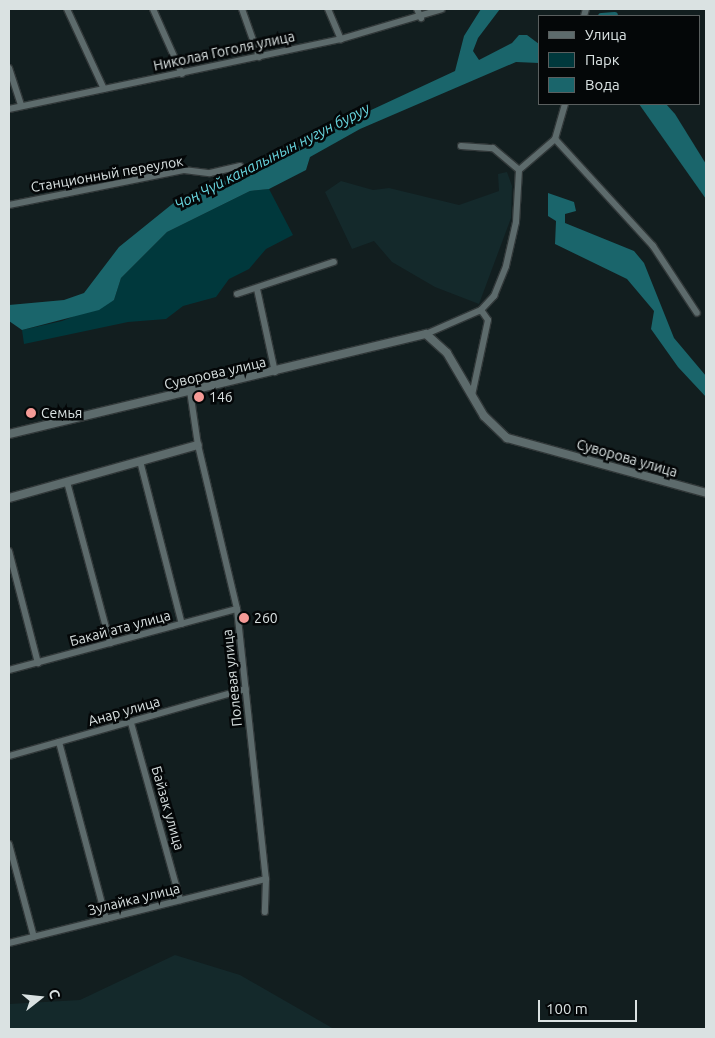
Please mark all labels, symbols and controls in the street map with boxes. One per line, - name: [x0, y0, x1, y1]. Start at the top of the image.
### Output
- legend: [538, 15, 700, 105]
- text: Улица: [585, 26, 627, 43]
- street label: Николая Гоголя улица: [152, 28, 296, 74]
- text: Парк: [585, 51, 620, 68]
- text: Вода: [585, 76, 620, 93]
- water label: Чоң Чүй каналынын нугун буруу: [171, 99, 373, 213]
- street label: Станционный переулок: [29, 152, 185, 196]
- street label: Суворова улица: [162, 353, 268, 393]
- place label: 146: [209, 389, 233, 405]
- marker: 146: [193, 391, 205, 403]
- place label: Семья: [41, 405, 82, 421]
- marker: Семья: [25, 407, 37, 419]
- street label: Суворова улица: [575, 436, 679, 480]
- street label: Бакай ата улица: [68, 606, 172, 650]
- place label: 260: [254, 610, 278, 626]
- marker: 260: [238, 612, 250, 624]
- street label: Полевая улица: [219, 629, 245, 727]
- street label: Анар улица: [86, 693, 162, 729]
- street label: Байзак улица: [148, 764, 188, 852]
- street label: Зулайка улица: [86, 879, 182, 919]
- north arrow: [15, 973, 65, 1023]
- text: С: [45, 987, 63, 1000]
- scale bar: [540, 990, 639, 1022]
- text: 100 m: [546, 1000, 588, 1017]

